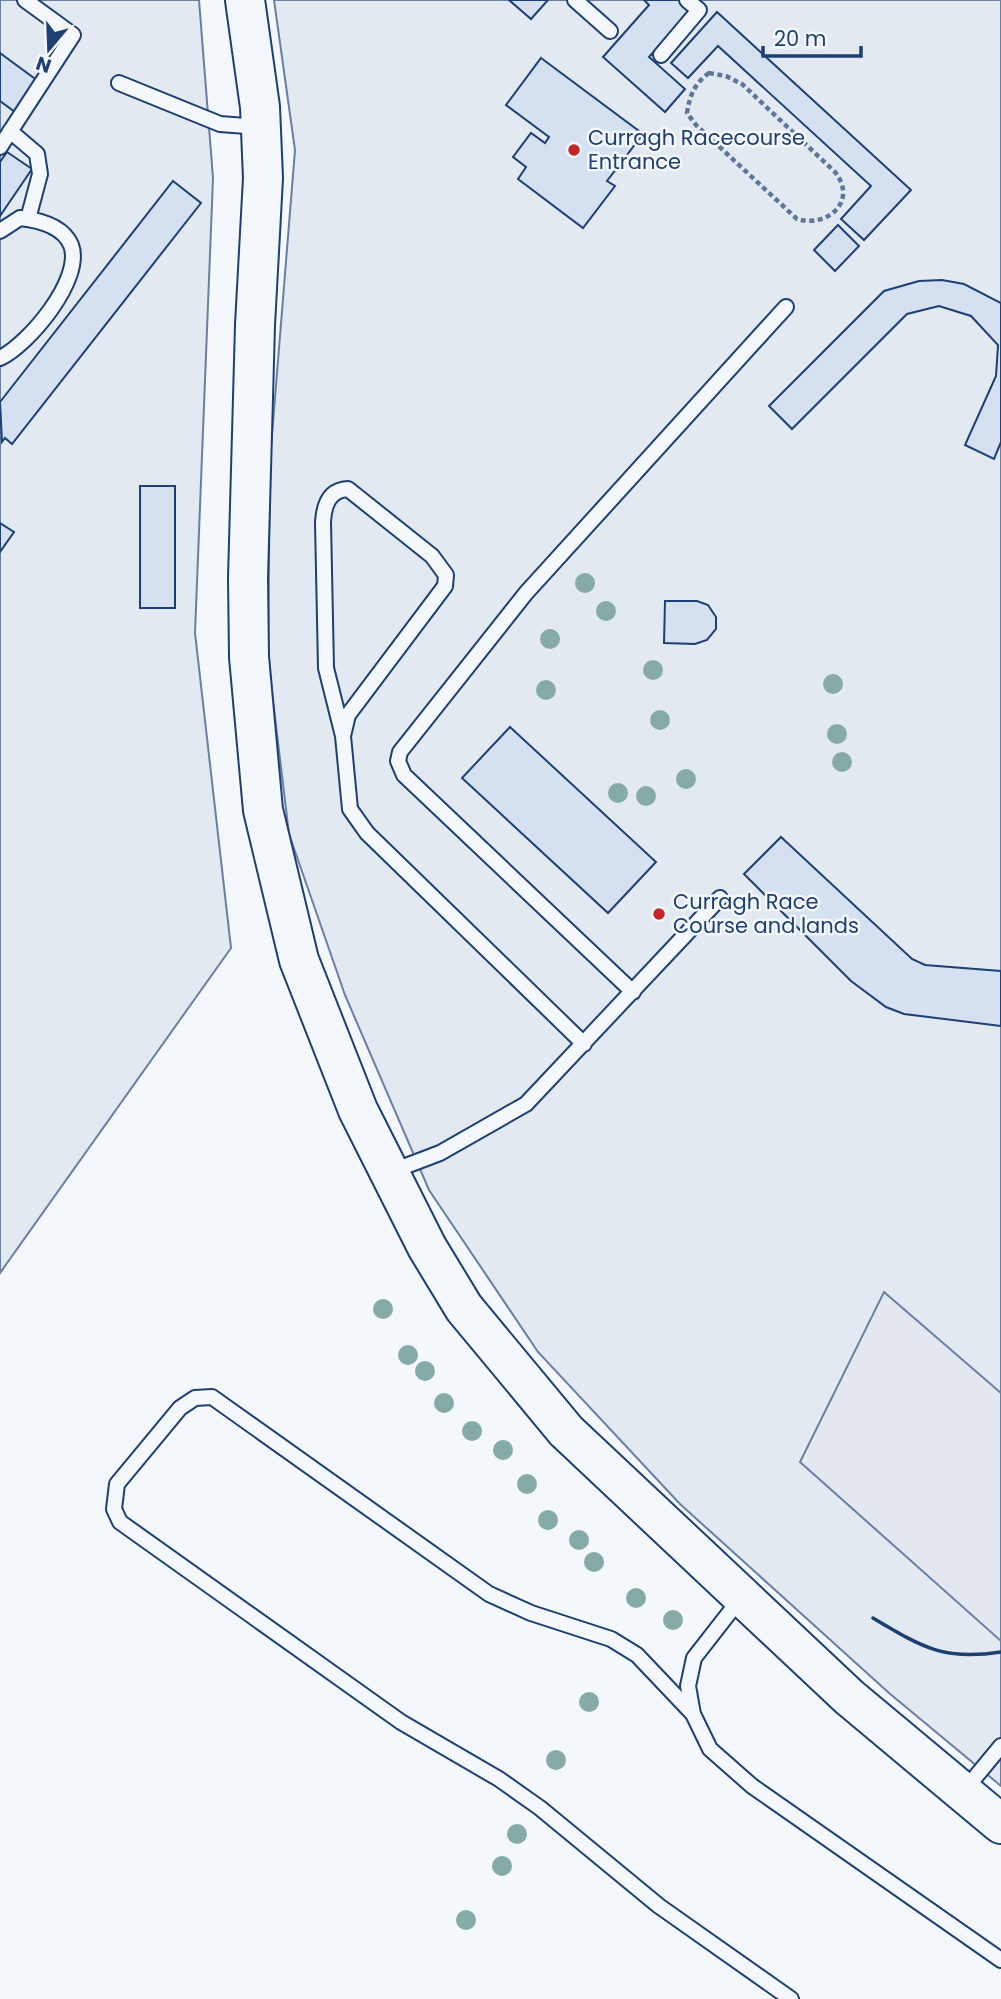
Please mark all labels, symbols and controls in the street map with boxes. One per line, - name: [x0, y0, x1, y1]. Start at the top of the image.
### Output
- north arrow: [14, 14, 84, 84]
- scale bar: [763, 14, 861, 58]
- text: 20 m: [774, 24, 827, 53]
- text: N: [32, 50, 55, 80]
- place label: Curragh Racecourse Entrance: [588, 123, 805, 176]
- marker: Curragh Racecourse Entrance: [566, 142, 582, 158]
- place label: Curragh Race Course and lands: [673, 887, 859, 940]
- marker: Curragh Race Course and lands: [651, 906, 667, 922]

